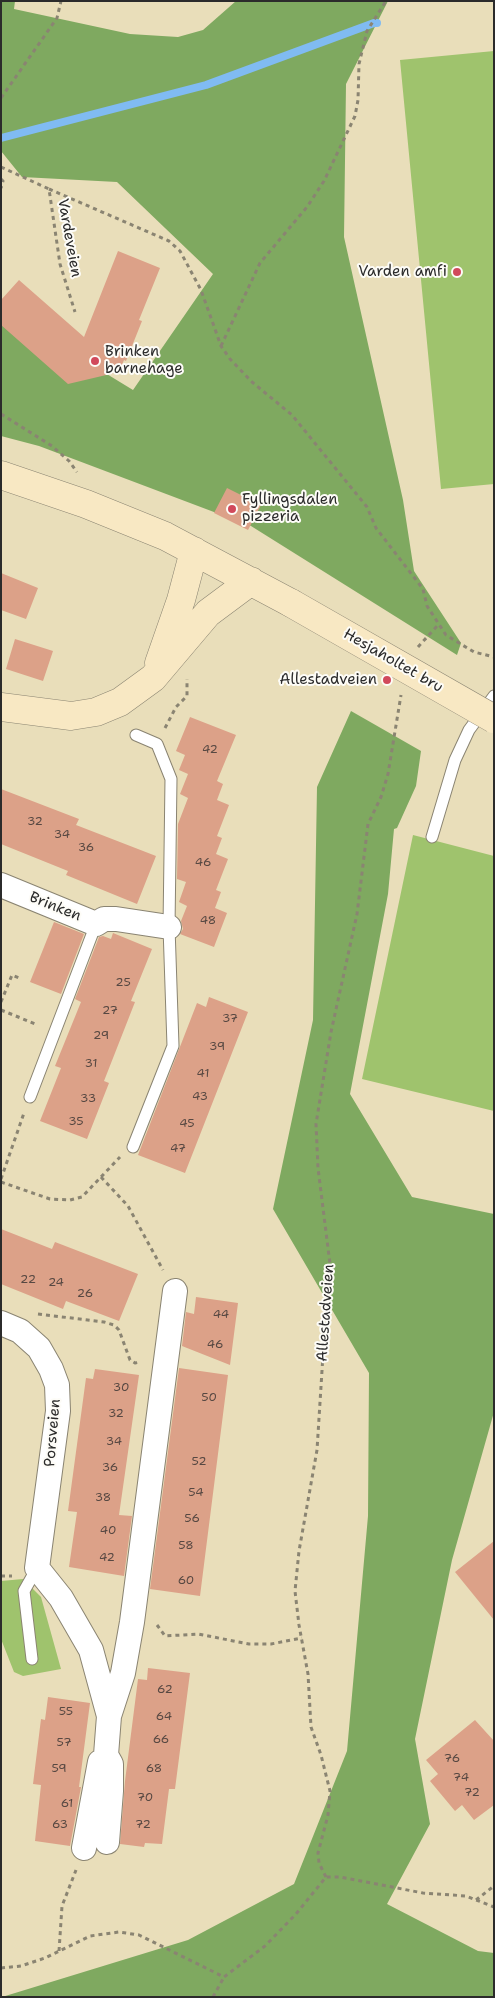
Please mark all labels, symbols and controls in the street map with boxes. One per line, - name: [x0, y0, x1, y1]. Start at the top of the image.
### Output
- street label: Vardeveien: [53, 197, 85, 279]
- place label: Varden amfi: [358, 263, 447, 281]
- marker: Varden amfi: [451, 266, 463, 278]
- place label: Brinken barnehage: [105, 343, 183, 378]
- marker: Brinken barnehage: [89, 355, 101, 367]
- place label: Fyllingsdalen pizzeria: [242, 491, 337, 526]
- marker: Fyllingsdalen pizzeria: [226, 503, 238, 515]
- street label: Hesjaholtet bru: [340, 625, 446, 697]
- place label: Allestadveien: [280, 671, 377, 689]
- marker: Allestadveien: [381, 674, 393, 686]
- house number: 42: [202, 743, 218, 757]
- house number: 32: [27, 815, 43, 829]
- house number: 34: [54, 828, 70, 842]
- house number: 36: [78, 841, 94, 855]
- house number: 46: [195, 856, 211, 870]
- street label: Brinken: [27, 889, 83, 925]
- house number: 48: [200, 914, 216, 928]
- house number: 25: [115, 976, 131, 990]
- house number: 27: [102, 1004, 118, 1018]
- house number: 37: [222, 1012, 238, 1026]
- house number: 29: [93, 1029, 109, 1043]
- house number: 39: [209, 1040, 225, 1054]
- house number: 31: [85, 1057, 97, 1071]
- house number: 41: [197, 1067, 209, 1081]
- house number: 43: [192, 1090, 208, 1104]
- house number: 33: [80, 1092, 96, 1106]
- house number: 35: [68, 1115, 84, 1129]
- house number: 45: [179, 1117, 195, 1131]
- house number: 47: [170, 1142, 186, 1156]
- street label: Allestadveien: [314, 1264, 338, 1362]
- house number: 22: [20, 1273, 36, 1287]
- house number: 24: [48, 1276, 64, 1290]
- house number: 26: [77, 1287, 93, 1301]
- house number: 44: [213, 1308, 229, 1322]
- house number: 46: [207, 1338, 223, 1352]
- house number: 30: [113, 1381, 129, 1395]
- house number: 50: [201, 1391, 217, 1405]
- street label: Porsveien: [41, 1398, 65, 1468]
- house number: 32: [108, 1407, 124, 1421]
- house number: 34: [106, 1435, 122, 1449]
- house number: 52: [191, 1455, 207, 1469]
- house number: 36: [102, 1461, 118, 1475]
- house number: 54: [188, 1486, 204, 1500]
- house number: 38: [95, 1491, 111, 1505]
- house number: 56: [184, 1512, 200, 1526]
- house number: 40: [100, 1524, 116, 1538]
- house number: 58: [178, 1539, 194, 1553]
- house number: 42: [99, 1551, 115, 1565]
- house number: 60: [178, 1574, 194, 1588]
- house number: 62: [157, 1683, 173, 1697]
- house number: 55: [59, 1705, 73, 1719]
- house number: 64: [156, 1710, 172, 1724]
- house number: 66: [153, 1733, 169, 1747]
- house number: 57: [56, 1736, 72, 1750]
- house number: 76: [444, 1752, 460, 1766]
- house number: 59: [51, 1762, 67, 1776]
- house number: 68: [146, 1762, 162, 1776]
- house number: 74: [453, 1771, 469, 1785]
- house number: 72: [464, 1786, 480, 1800]
- house number: 70: [137, 1791, 153, 1805]
- house number: 61: [61, 1797, 73, 1811]
- house number: 63: [52, 1818, 68, 1832]
- house number: 72: [135, 1818, 151, 1832]

